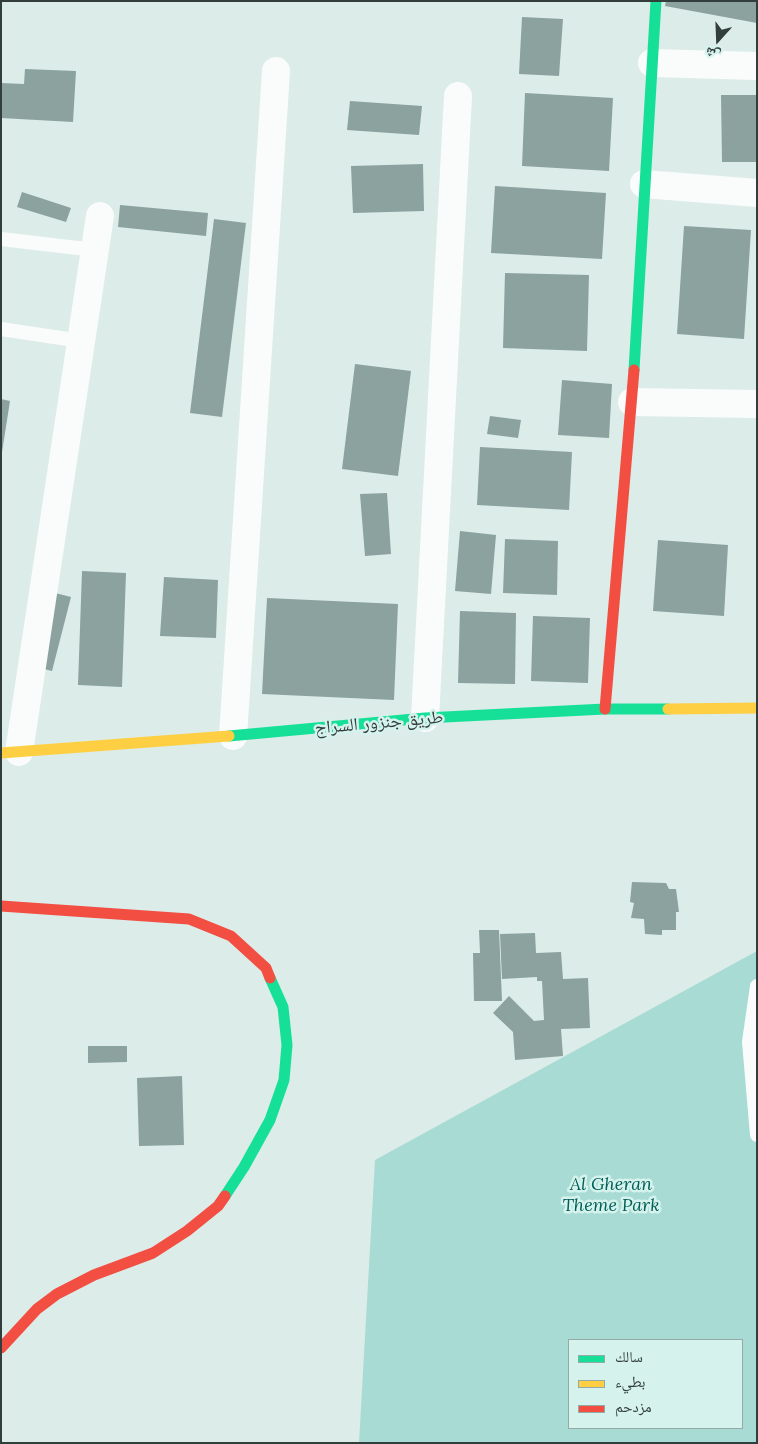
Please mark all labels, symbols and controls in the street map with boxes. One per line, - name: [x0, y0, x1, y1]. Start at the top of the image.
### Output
- north arrow: [693, 15, 743, 65]
- text: ش: [703, 43, 723, 65]
- street label: طريق جنزور السراج: [314, 707, 444, 739]
- park label: Al Gheran Theme Park: [562, 1174, 660, 1216]
- legend: [568, 1339, 743, 1429]
- text: سالك: [615, 1347, 643, 1366]
- text: بطيء: [615, 1372, 645, 1391]
- text: مزدحم: [615, 1397, 652, 1416]

